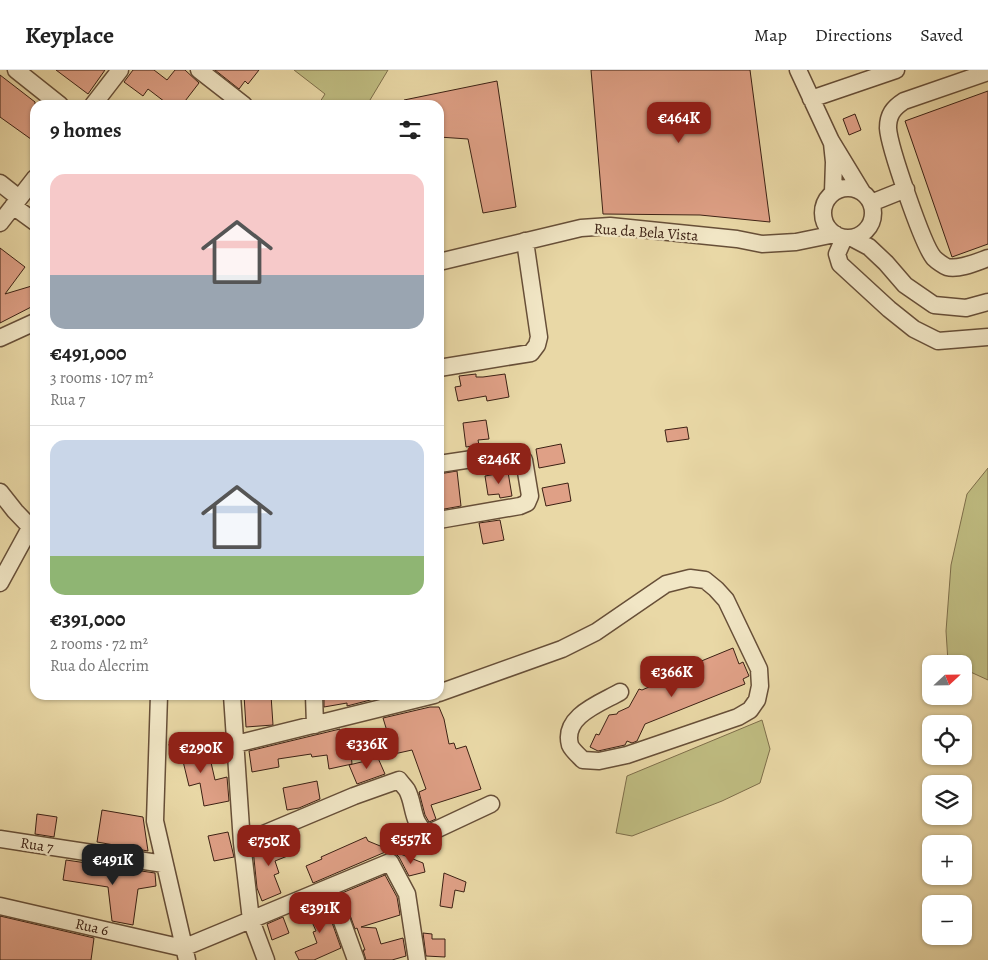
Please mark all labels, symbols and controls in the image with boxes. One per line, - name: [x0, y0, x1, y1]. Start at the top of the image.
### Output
- text: Keyplace: [25, 19, 114, 51]
- text: Map: [754, 23, 787, 47]
- text: Directions: [815, 23, 892, 47]
- text: Saved: [920, 23, 963, 47]
- pin: €464K: [644, 102, 714, 144]
- text: €464K: [658, 107, 700, 129]
- text: 9 homes: [50, 116, 121, 144]
- icon: filters: [396, 116, 424, 144]
- icon: home: [192, 207, 282, 297]
- street label: Rua da Bela Vista: [593, 218, 699, 246]
- text: €491,000: [50, 339, 127, 367]
- text: 3 rooms · 107 m²: [50, 367, 153, 389]
- text: Rua 7: [50, 389, 85, 411]
- pin: €246K: [464, 442, 534, 485]
- text: €246K: [478, 448, 520, 470]
- icon: home: [192, 472, 282, 562]
- text: €391,000: [50, 605, 126, 633]
- text: 2 rooms · 72 m²: [50, 633, 148, 655]
- text: Rua do Alecrim: [50, 655, 149, 677]
- north arrow: [922, 655, 972, 705]
- map controls: [922, 655, 972, 945]
- pin: €366K: [637, 656, 707, 698]
- text: €366K: [651, 661, 693, 683]
- button: locate: [922, 715, 972, 765]
- pin: €336K: [332, 728, 402, 770]
- pin: €290K: [166, 732, 236, 774]
- text: €336K: [347, 733, 387, 755]
- text: €290K: [180, 737, 222, 759]
- button: layers: [922, 775, 972, 825]
- pin: €557K: [376, 822, 446, 865]
- pin: €750K: [234, 824, 304, 867]
- text: €557K: [391, 828, 431, 850]
- text: €750K: [248, 830, 290, 852]
- street label: Rua 7: [19, 833, 56, 858]
- button: +: [922, 835, 972, 885]
- pin: €491K: [78, 844, 148, 886]
- text: €491K: [93, 849, 133, 871]
- pin: €391K: [285, 892, 355, 934]
- button: −: [922, 895, 972, 945]
- text: €391K: [300, 897, 340, 919]
- street label: Rua 6: [73, 913, 111, 941]

